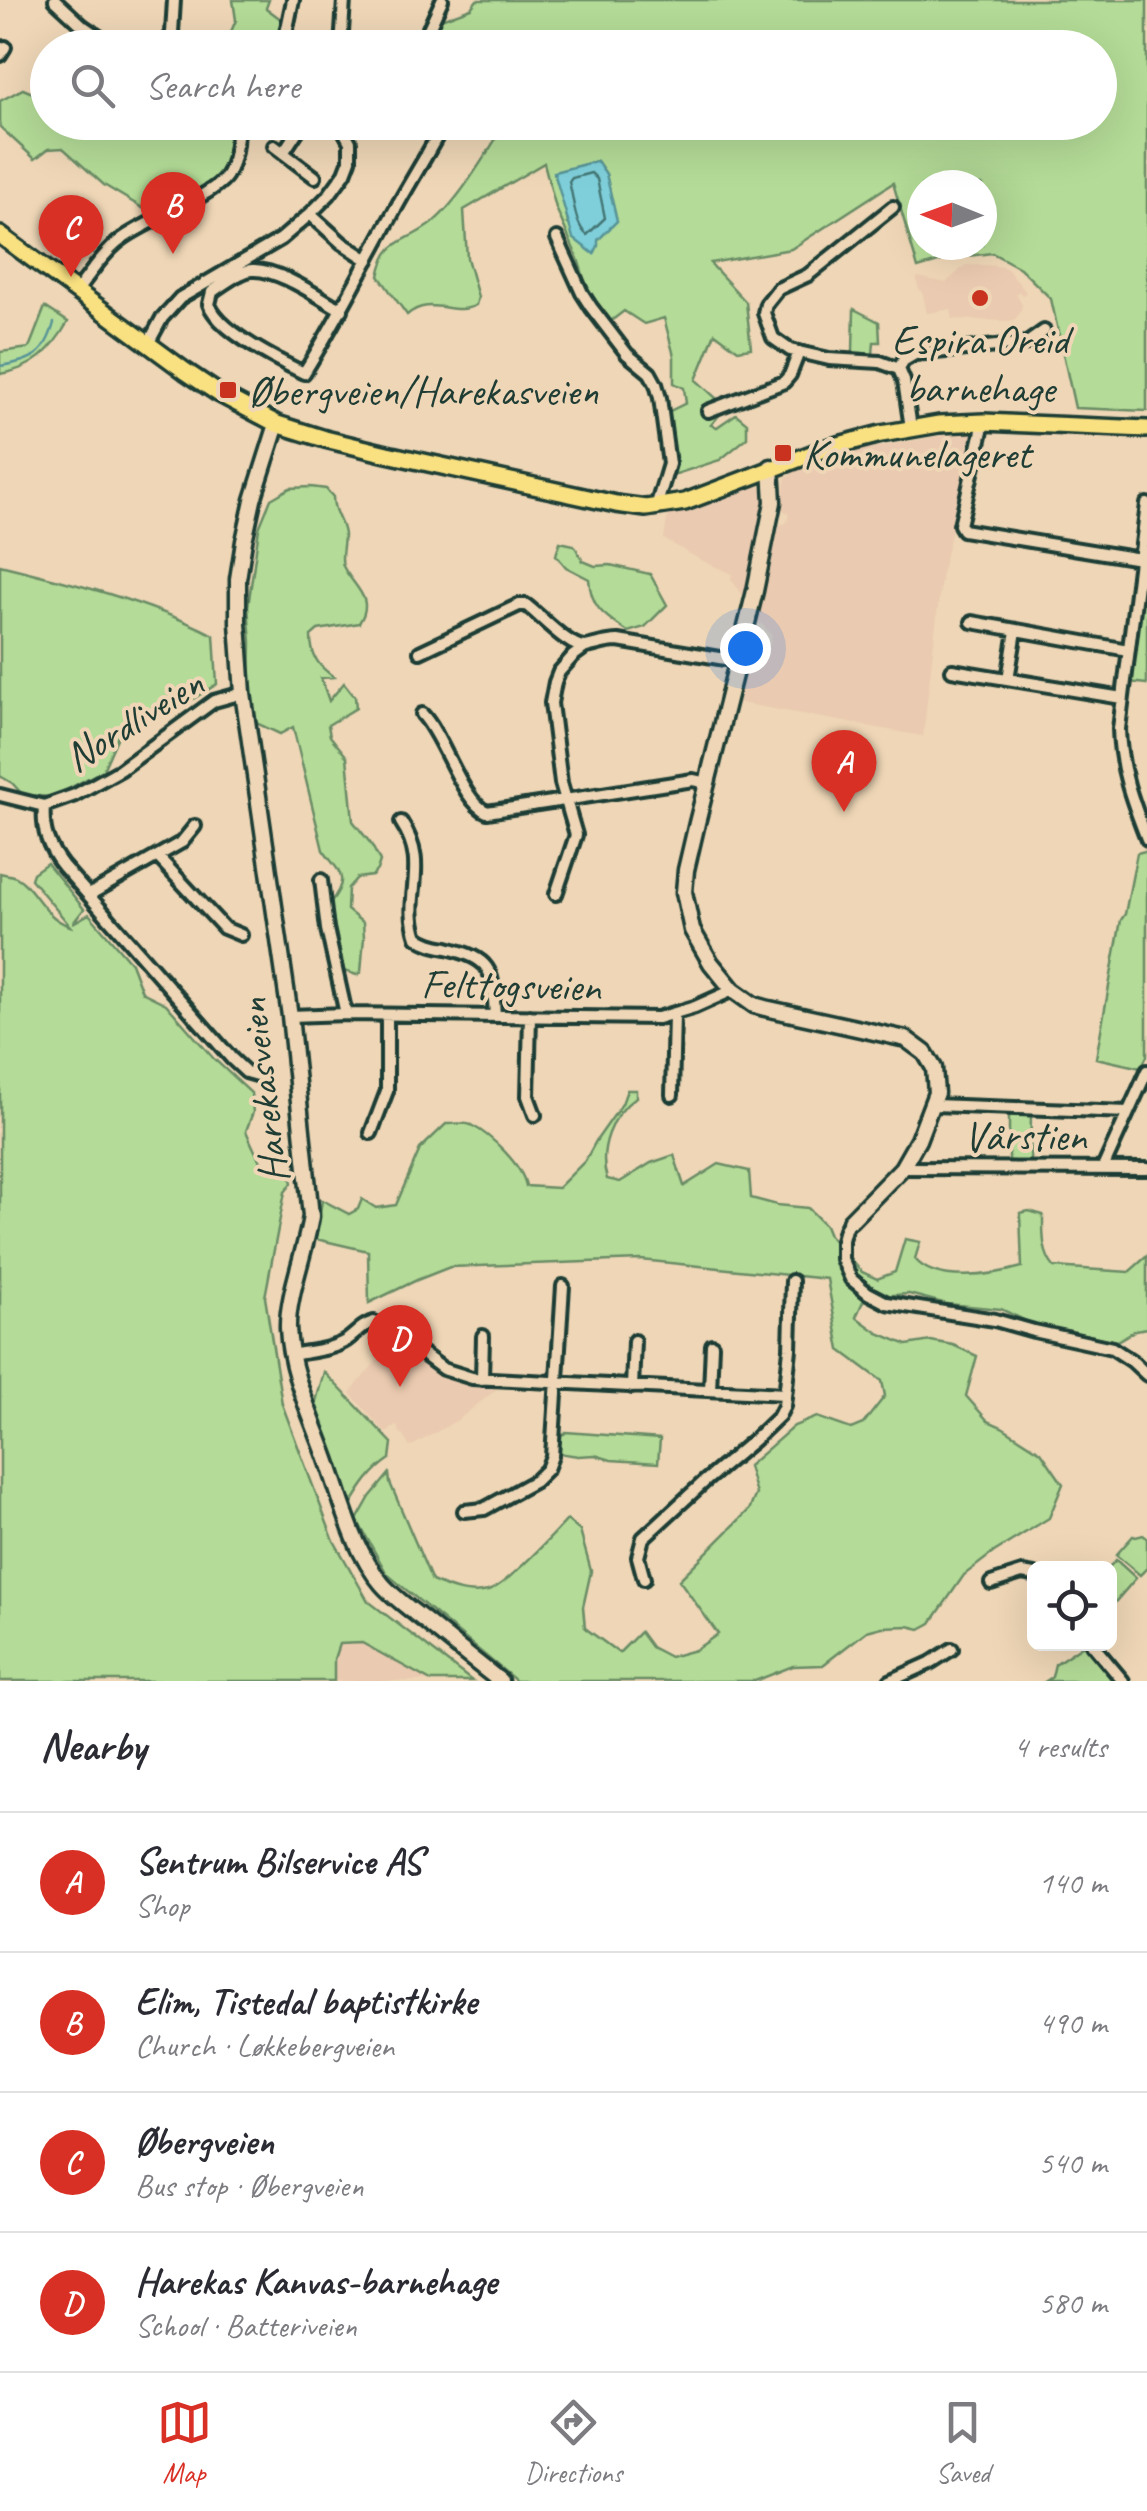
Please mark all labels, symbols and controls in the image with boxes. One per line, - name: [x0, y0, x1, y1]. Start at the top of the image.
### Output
- search box: [30, 30, 1117, 140]
- icon: search: [65, 58, 120, 113]
- text: Search here: [145, 62, 300, 109]
- north arrow: [907, 170, 997, 260]
- pin: B: [140, 172, 206, 254]
- pin: C: [38, 194, 104, 277]
- marker: Espira Oreid barnehage: [969, 287, 991, 309]
- place label: Espira Oreid barnehage: [892, 314, 1075, 415]
- place label: Øbergveien/Harekasveien: [248, 365, 599, 418]
- marker: Øbergveien/Harekasveien: [217, 379, 239, 401]
- place label: Kommunelageret: [803, 428, 1035, 481]
- marker: Kommunelageret: [772, 442, 794, 464]
- your location: [720, 623, 771, 674]
- street label: Nordliveien: [54, 656, 214, 784]
- pin: A: [812, 730, 876, 812]
- street label: Felttogsveien: [421, 957, 602, 1014]
- street label: Harekasveien: [226, 994, 301, 1186]
- street label: Vårstien: [964, 1110, 1087, 1163]
- pin: D: [368, 1304, 432, 1387]
- map controls: [1027, 1561, 1117, 1651]
- button: locate: [1027, 1561, 1117, 1651]
- text: Nearby: [40, 1720, 146, 1773]
- text: 4 results: [1013, 1726, 1107, 1767]
- text: Sentrum Bilservice AS: [135, 1838, 421, 1885]
- text: A: [64, 1862, 81, 1903]
- text: 140 m: [1038, 1862, 1107, 1903]
- text: Shop: [135, 1885, 189, 1926]
- text: Elim, Tistedal baptistkirke: [135, 1978, 476, 2025]
- text: B: [64, 2002, 81, 2043]
- text: 490 m: [1038, 2002, 1107, 2043]
- text: Church · Løkkebergveien: [135, 2025, 394, 2066]
- text: Øbergveien: [135, 2118, 274, 2165]
- text: C: [65, 2142, 80, 2183]
- text: 540 m: [1038, 2142, 1107, 2183]
- text: Bus stop · Øbergveien: [135, 2165, 363, 2206]
- text: Harekas Kanvas-barnehage: [135, 2258, 496, 2305]
- text: D: [63, 2282, 82, 2323]
- text: 580 m: [1038, 2282, 1107, 2323]
- text: School · Batteriveien: [135, 2305, 357, 2346]
- tab: Map: [157, 2395, 212, 2490]
- tab: Directions: [525, 2395, 622, 2490]
- tab: Saved: [935, 2395, 990, 2490]

